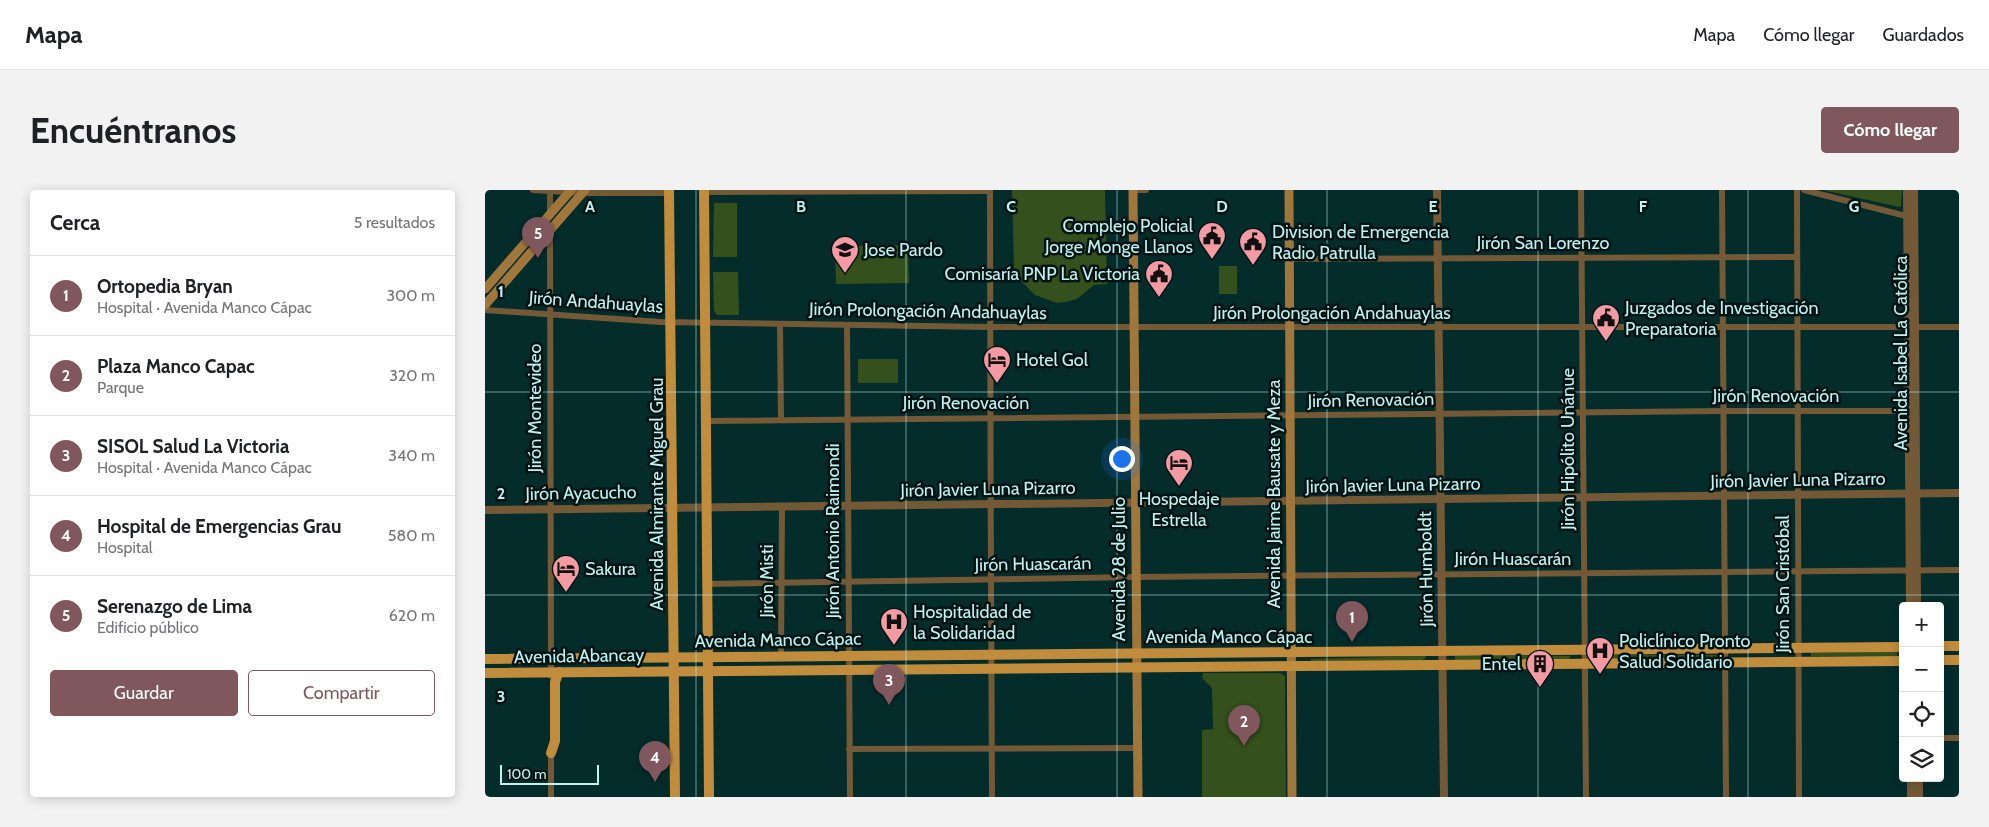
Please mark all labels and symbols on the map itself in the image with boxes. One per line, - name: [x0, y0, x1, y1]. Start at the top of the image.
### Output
- text: A: [585, 197, 595, 216]
- text: B: [796, 197, 806, 216]
- text: C: [1006, 197, 1016, 216]
- text: D: [1216, 197, 1228, 216]
- text: E: [1428, 197, 1438, 216]
- text: F: [1639, 197, 1648, 216]
- text: G: [1849, 197, 1859, 216]
- place label: Complejo Policial Jorge Monge Llanos: [1044, 215, 1194, 258]
- pin: 5: [522, 217, 554, 258]
- public building icon: Complejo Policial Jorge Monge Llanos: [1197, 221, 1227, 260]
- place label: Division de Emergencia Radio Patrulla: [1272, 221, 1450, 264]
- public building icon: Division de Emergencia Radio Patrulla: [1238, 227, 1268, 266]
- street label: Jirón San Lorenzo: [1476, 232, 1609, 254]
- school or university icon: Jose Pardo: [830, 235, 860, 274]
- place label: Jose Pardo: [863, 239, 943, 261]
- street label: Avenida Isabel La Católica: [1890, 255, 1912, 450]
- public building icon: Comisaría PNP La Victoria: [1144, 259, 1174, 298]
- place label: Comisaría PNP La Victoria: [945, 263, 1140, 285]
- text: 1: [498, 282, 504, 301]
- street label: Jirón Andahuaylas: [527, 286, 664, 318]
- place label: Juzgados de Investigación Preparatoria: [1624, 297, 1819, 340]
- street label: Jirón Prolongación Andahuaylas: [808, 298, 1047, 324]
- street label: Jirón Prolongación Andahuaylas: [1212, 302, 1451, 324]
- public building icon: Juzgados de Investigación Preparatoria: [1591, 303, 1621, 342]
- street label: Jirón Montevideo: [524, 343, 546, 473]
- hotel icon: Hotel Gol: [982, 345, 1012, 384]
- place label: Hotel Gol: [1016, 349, 1089, 371]
- street label: Jirón Hipólito Unánue: [1557, 368, 1579, 531]
- street label: Avenida Almirante Miguel Grau: [646, 378, 668, 610]
- street label: Avenida Jaime Bausate y Meza: [1263, 379, 1285, 608]
- street label: Jirón Renovación: [1712, 385, 1839, 407]
- street label: Jirón Renovación: [1307, 388, 1434, 412]
- street label: Jirón Renovación: [902, 392, 1029, 414]
- street label: Jirón Antonio Raimondi: [822, 443, 844, 620]
- your location: [1109, 446, 1135, 472]
- hotel icon: Hospedaje Estrella: [1164, 448, 1194, 487]
- street label: Jirón Javier Luna Pizarro: [1709, 467, 1886, 493]
- street label: Jirón Javier Luna Pizarro: [1304, 472, 1481, 498]
- street label: Jirón Javier Luna Pizarro: [899, 476, 1076, 502]
- street label: Jirón Ayacucho: [524, 481, 637, 505]
- text: 2: [497, 484, 505, 503]
- place label: Hospedaje Estrella: [1139, 488, 1219, 531]
- street label: Avenida 28 de Julio: [1108, 497, 1130, 641]
- street label: Jirón Humboldt: [1414, 511, 1438, 628]
- street label: Jirón San Cristóbal: [1772, 514, 1794, 654]
- street label: Jirón Misti: [756, 544, 778, 619]
- street label: Jirón Huascarán: [1454, 548, 1571, 570]
- street label: Jirón Huascarán: [973, 552, 1092, 576]
- hotel icon: Sakura: [551, 554, 581, 593]
- place label: Sakura: [585, 558, 636, 580]
- place label: Hospitalidad de la Solidaridad: [913, 601, 1031, 644]
- pin: 1: [1336, 601, 1368, 642]
- hospital icon: Hospitalidad de la Solidaridad: [879, 607, 909, 646]
- street label: Avenida Manco Cápac: [1146, 626, 1312, 648]
- street label: Avenida Manco Cápac: [694, 628, 862, 652]
- place label: Policlínico Pronto Salud Solidario: [1619, 630, 1751, 673]
- hospital icon: Policlínico Pronto Salud Solidario: [1585, 636, 1615, 675]
- street label: Avenida Abancay: [514, 644, 644, 668]
- building icon: Entel: [1525, 649, 1555, 688]
- place label: Entel: [1482, 653, 1522, 675]
- pin: 3: [873, 664, 905, 705]
- text: 3: [497, 687, 505, 706]
- pin: 2: [1228, 705, 1260, 746]
- pin: 4: [639, 741, 671, 782]
- scale bar: [500, 762, 599, 785]

